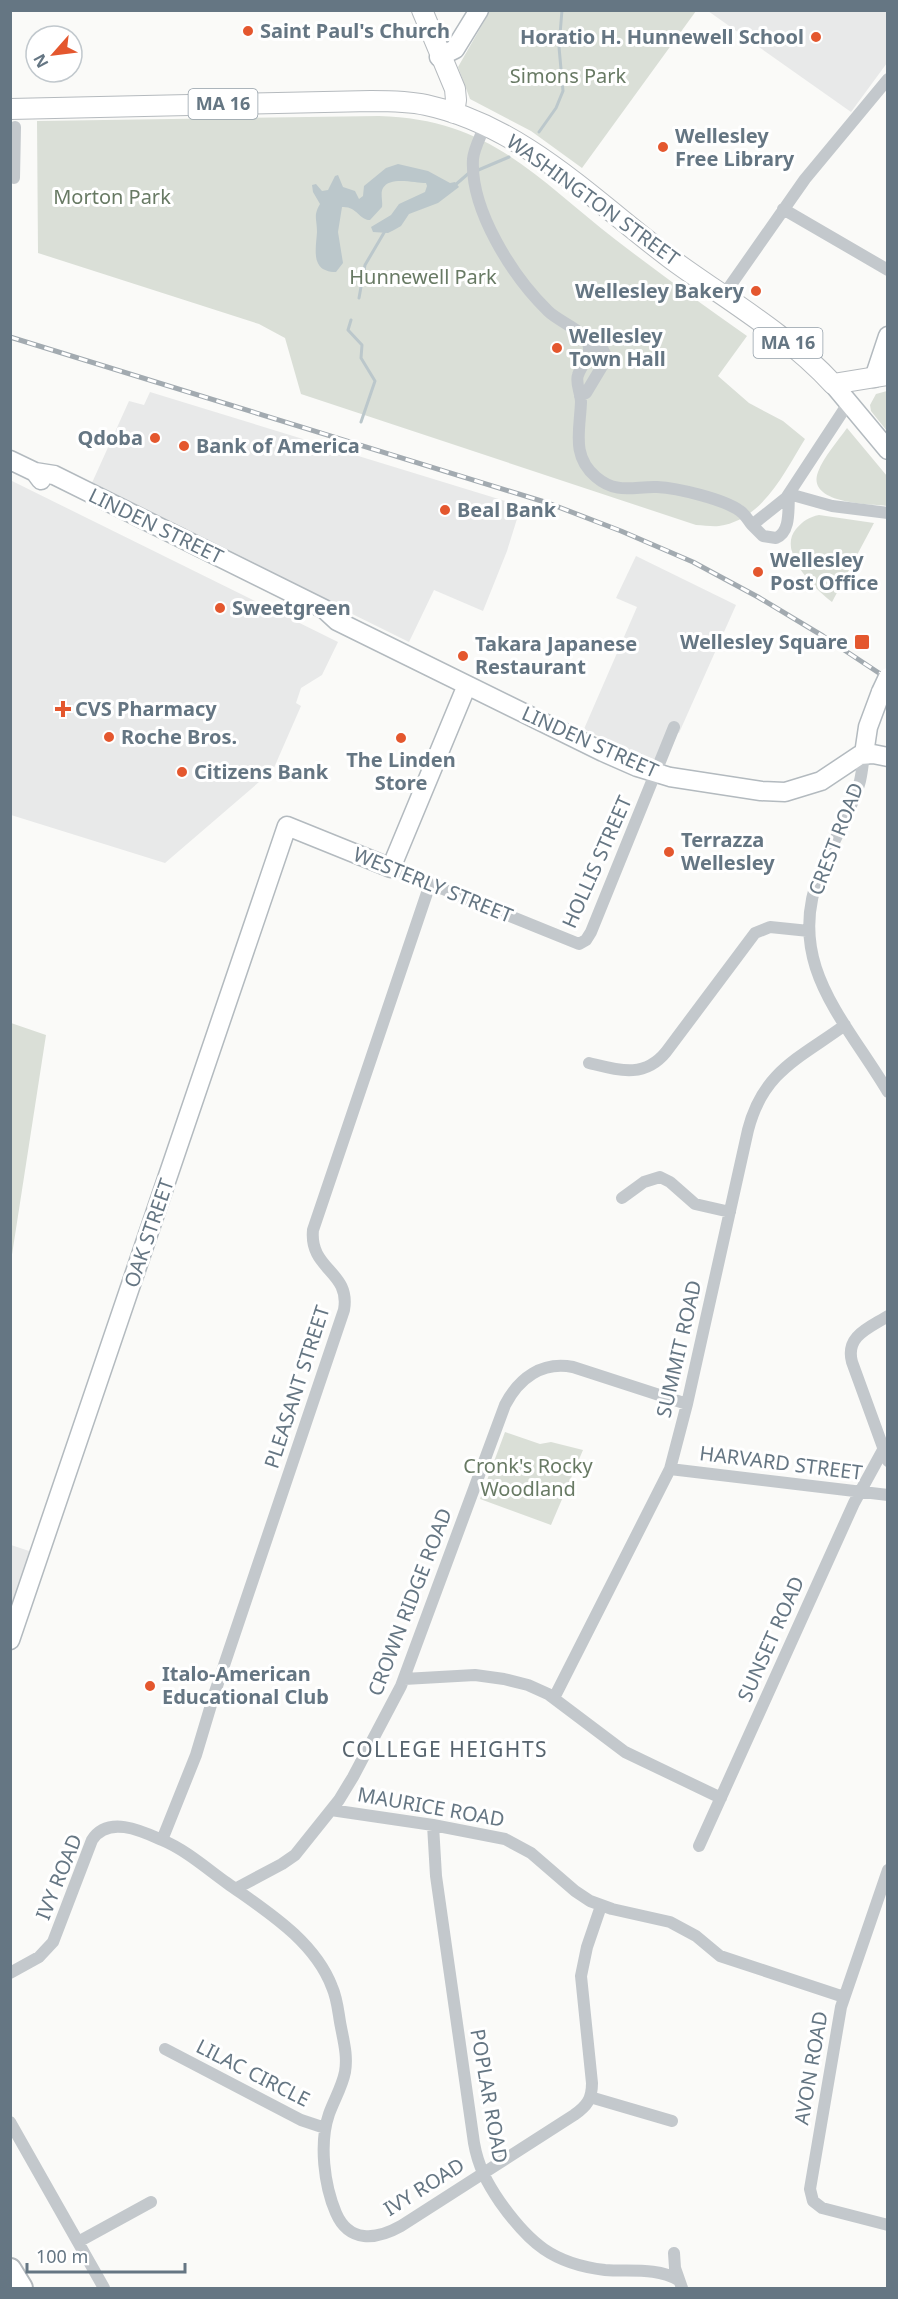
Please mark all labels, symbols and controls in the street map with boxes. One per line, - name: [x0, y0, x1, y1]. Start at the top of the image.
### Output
- place label: Saint Paul's Church: [260, 17, 450, 44]
- place label: Horatio H. Hunnewell School: [520, 23, 804, 50]
- north arrow: [24, 24, 84, 84]
- marker: Saint Paul's Church: [241, 24, 255, 38]
- marker: Horatio H. Hunnewell School: [809, 30, 823, 44]
- text: N: [28, 50, 54, 72]
- park label: Simons Park: [510, 62, 626, 89]
- road number: MA 16: [188, 89, 258, 119]
- place label: Wellesley Free Library: [675, 122, 795, 172]
- street label: WASHINGTON STREET: [501, 128, 685, 272]
- marker: Wellesley Free Library: [656, 140, 670, 154]
- park label: Morton Park: [53, 183, 171, 210]
- park label: Hunnewell Park: [349, 263, 497, 290]
- place label: Wellesley Bakery: [575, 277, 745, 304]
- marker: Wellesley Bakery: [749, 284, 763, 298]
- place label: Wellesley Town Hall: [569, 322, 666, 372]
- road number: MA 16: [754, 328, 822, 358]
- marker: Wellesley Town Hall: [550, 341, 564, 355]
- place label: Qdoba: [77, 424, 143, 451]
- marker: Qdoba: [148, 431, 162, 445]
- place label: Bank of America: [196, 432, 360, 459]
- marker: Bank of America: [177, 439, 191, 453]
- street label: LINDEN STREET: [84, 481, 228, 570]
- place label: Beal Bank: [457, 496, 557, 523]
- marker: Beal Bank: [438, 503, 452, 517]
- place label: Wellesley Post Office: [770, 546, 878, 596]
- marker: Wellesley Post Office: [751, 565, 765, 579]
- place label: Sweetgreen: [232, 594, 351, 621]
- marker: Sweetgreen: [213, 601, 227, 615]
- place label: Wellesley Square: [680, 628, 848, 655]
- place label: Takara Japanese Restaurant: [475, 630, 637, 680]
- marker: Wellesley Square: [853, 633, 871, 651]
- marker: Takara Japanese Restaurant: [456, 649, 470, 663]
- place label: CVS Pharmacy: [75, 695, 217, 722]
- street label: LINDEN STREET: [518, 699, 663, 784]
- marker: CVS Pharmacy: [56, 702, 70, 716]
- place label: Roche Bros.: [121, 723, 237, 750]
- marker: Roche Bros.: [102, 730, 116, 744]
- marker: The Linden Store: [394, 731, 408, 745]
- place label: The Linden Store: [346, 746, 456, 796]
- place label: Citizens Bank: [194, 758, 329, 785]
- marker: Citizens Bank: [175, 765, 189, 779]
- street label: CREST ROAD: [802, 779, 869, 899]
- street label: HOLLIS STREET: [555, 791, 638, 932]
- place label: Terrazza Wellesley: [681, 826, 775, 876]
- street label: WESTERLY STREET: [349, 840, 517, 929]
- marker: Terrazza Wellesley: [662, 845, 676, 859]
- street label: OAK STREET: [117, 1175, 180, 1291]
- street label: SUMMIT ROAD: [650, 1278, 707, 1420]
- street label: PLEASANT STREET: [257, 1302, 336, 1472]
- street label: HARVARD STREET: [698, 1439, 864, 1486]
- park label: Cronk's Rocky Woodland: [463, 1452, 593, 1502]
- street label: CROWN RIDGE ROAD: [361, 1504, 458, 1700]
- street label: SUNSET ROAD: [731, 1572, 810, 1706]
- place label: Italo-American Educational Club: [162, 1660, 329, 1710]
- marker: Italo-American Educational Club: [143, 1679, 157, 1693]
- district label: COLLEGE HEIGHTS: [342, 1735, 548, 1763]
- street label: MAURICE ROAD: [355, 1780, 507, 1833]
- street label: IVY ROAD: [29, 1830, 88, 1924]
- street label: AVON ROAD: [787, 2009, 834, 2127]
- street label: POPLAR ROAD: [464, 2027, 515, 2165]
- street label: LILAC CIRCLE: [192, 2032, 315, 2113]
- street label: IVY ROAD: [378, 2151, 469, 2222]
- scale bar: [27, 2236, 184, 2274]
- text: 100 m: [36, 2244, 88, 2268]

